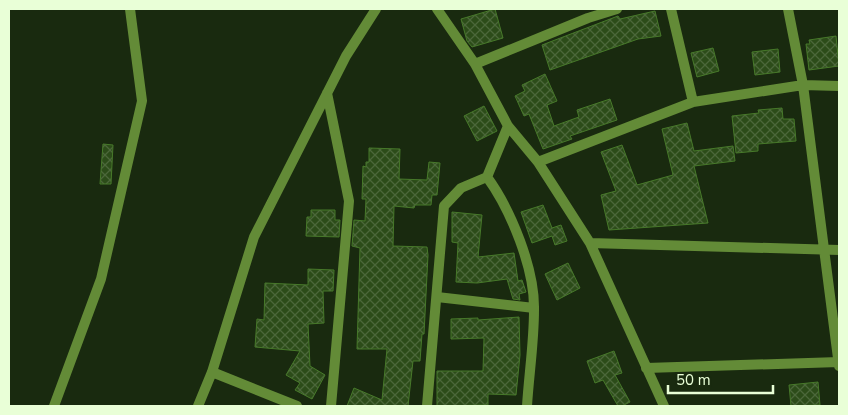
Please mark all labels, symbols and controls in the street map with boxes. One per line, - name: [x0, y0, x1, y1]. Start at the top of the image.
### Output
- scale bar: [668, 362, 773, 394]
- text: 50 m: [676, 370, 711, 390]

